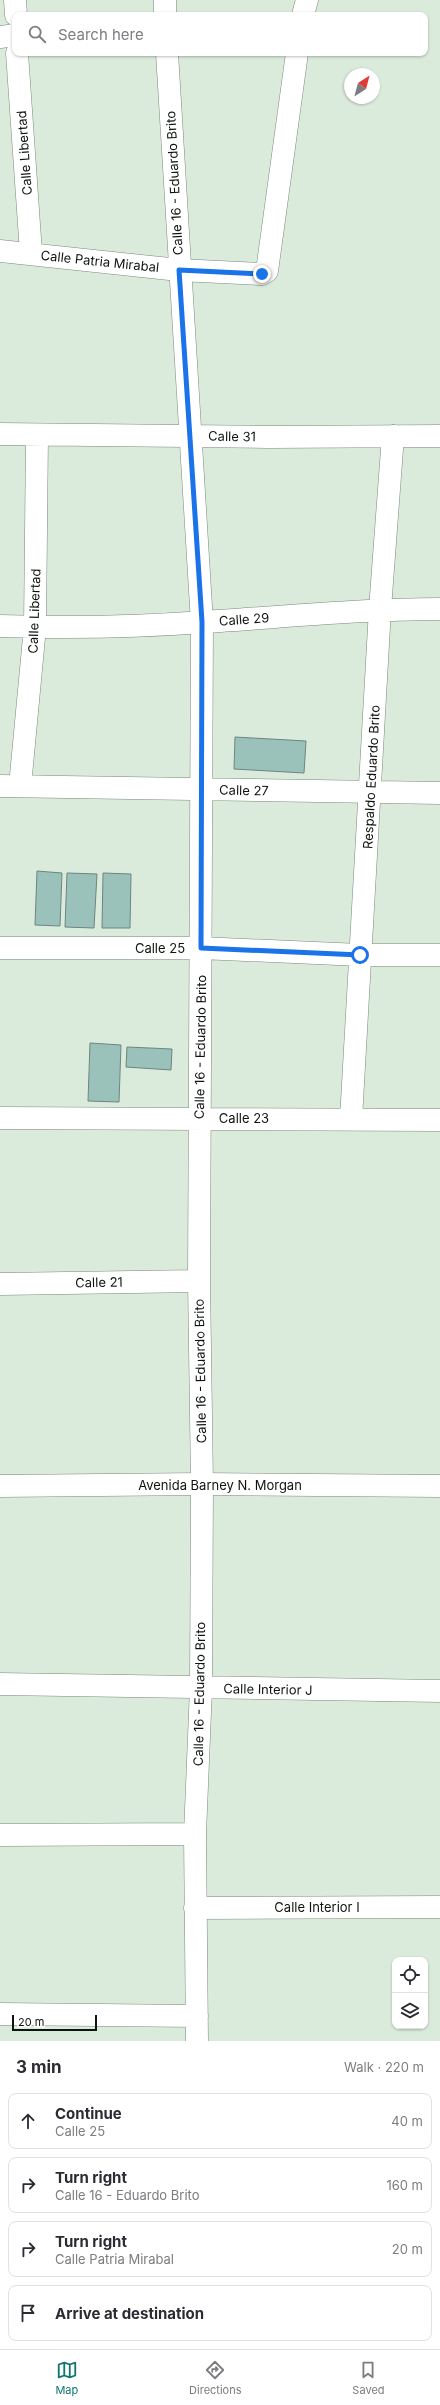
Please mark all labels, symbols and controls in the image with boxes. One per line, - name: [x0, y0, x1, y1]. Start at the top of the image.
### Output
- search box: [12, 12, 428, 56]
- icon: search: [26, 23, 48, 45]
- text: Search here: [58, 25, 144, 44]
- north arrow: [344, 68, 380, 104]
- street label: Calle Libertad: [13, 110, 35, 196]
- street label: Calle 16 - Eduardo Brito: [162, 110, 186, 256]
- street label: Calle Patria Mirabal: [40, 247, 160, 275]
- route end: [253, 265, 271, 283]
- street label: Calle 31: [208, 428, 256, 444]
- street label: Calle Libertad: [25, 568, 43, 654]
- street label: Calle 29: [218, 609, 270, 629]
- street label: Respaldo Eduardo Brito: [359, 704, 383, 849]
- street label: Calle 27: [219, 782, 269, 798]
- street label: Calle 25: [135, 940, 185, 956]
- route start: [351, 946, 369, 964]
- street label: Calle 16 - Eduardo Brito: [191, 974, 209, 1119]
- street label: Calle 23: [219, 1110, 269, 1126]
- street label: Calle 21: [75, 1274, 123, 1290]
- street label: Calle 16 - Eduardo Brito: [191, 1298, 209, 1443]
- street label: Avenida Barney N. Morgan: [138, 1477, 302, 1493]
- street label: Calle 16 - Eduardo Brito: [190, 1621, 208, 1766]
- street label: Calle Interior J: [223, 1680, 313, 1698]
- street label: Calle Interior I: [274, 1899, 360, 1915]
- map controls: [392, 1957, 428, 2029]
- button: locate: [392, 1957, 428, 1993]
- button: layers: [392, 1993, 428, 2029]
- scale bar: [12, 2013, 97, 2032]
- text: 20 m: [18, 2015, 44, 2029]
- text: 3 min: [16, 2057, 62, 2077]
- text: Walk · 220 m: [344, 2059, 424, 2075]
- text: Continue: [55, 2104, 122, 2123]
- icon: ahead: [17, 2110, 39, 2132]
- text: 40 m: [391, 2113, 423, 2129]
- text: Calle 25: [55, 2123, 105, 2139]
- text: Turn right: [55, 2168, 127, 2187]
- icon: right: [17, 2174, 39, 2196]
- text: 160 m: [386, 2177, 423, 2193]
- text: Calle 16 - Eduardo Brito: [55, 2187, 200, 2203]
- text: Turn right: [55, 2232, 127, 2251]
- icon: right: [17, 2238, 39, 2260]
- text: 20 m: [392, 2241, 423, 2257]
- text: Calle Patria Mirabal: [55, 2251, 174, 2267]
- icon: arrive: [17, 2302, 39, 2324]
- text: Arrive at destination: [55, 2304, 204, 2323]
- tab: Map: [55, 2359, 78, 2397]
- tab: Directions: [189, 2359, 242, 2397]
- tab: Saved: [352, 2359, 385, 2397]

